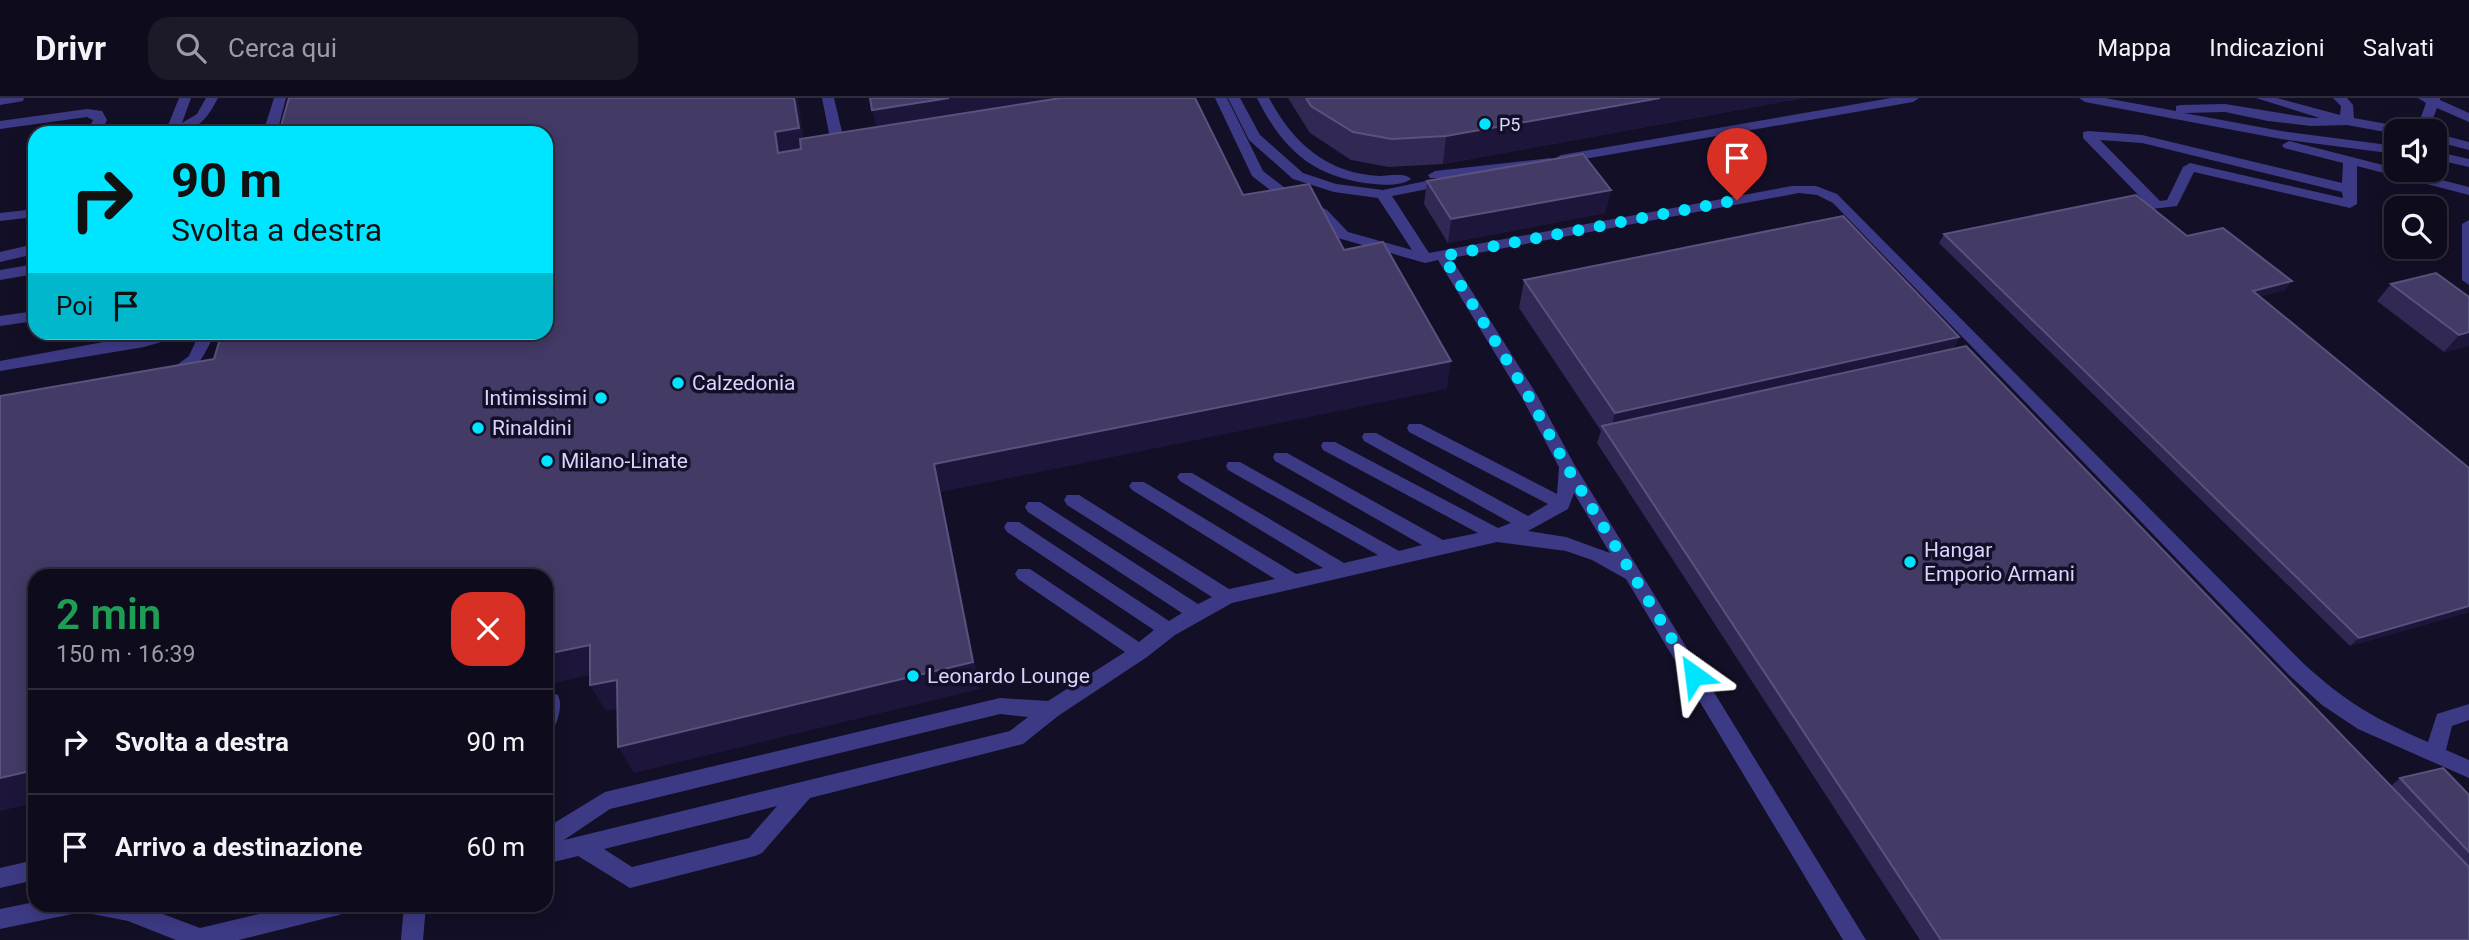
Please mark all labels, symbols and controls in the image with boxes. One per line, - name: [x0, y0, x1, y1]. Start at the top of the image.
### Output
- search box: [148, 17, 638, 80]
- text: Drivr: [35, 29, 106, 68]
- icon: search: [172, 29, 210, 67]
- text: Cerca qui: [228, 33, 337, 63]
- text: Mappa: [2097, 34, 2171, 62]
- text: Indicazioni: [2209, 34, 2325, 62]
- text: Salvati: [2363, 34, 2434, 62]
- place label: P5: [1499, 114, 1520, 135]
- marker: P5: [1477, 116, 1493, 132]
- map controls: [2384, 119, 2447, 259]
- button: sound: [2384, 119, 2447, 182]
- pin: [1707, 128, 1767, 200]
- icon: arrive: [1718, 139, 1756, 177]
- text: 90 m: [171, 152, 282, 209]
- icon: right: [56, 154, 147, 245]
- button: search: [2384, 196, 2447, 259]
- text: Svolta a destra: [171, 211, 382, 249]
- icon: arrive: [107, 287, 145, 325]
- text: Poi: [56, 291, 93, 321]
- place label: Calzedonia: [692, 371, 796, 395]
- marker: Calzedonia: [670, 375, 686, 391]
- place label: Intimissimi: [484, 386, 587, 410]
- marker: Intimissimi: [593, 390, 609, 406]
- place label: Rinaldini: [492, 416, 572, 440]
- marker: Rinaldini: [470, 420, 486, 436]
- place label: Milano-Linate: [561, 449, 688, 473]
- marker: Milano-Linate: [539, 453, 555, 469]
- place label: Hangar Emporio Armani: [1924, 538, 2075, 586]
- marker: Hangar Emporio Armani: [1902, 554, 1918, 570]
- text: 2 min: [56, 590, 161, 639]
- button: close: [451, 592, 525, 666]
- position arrow: [1657, 638, 1731, 712]
- text: 150 m · 16:39: [56, 641, 195, 668]
- place label: Leonardo Lounge: [927, 664, 1090, 688]
- marker: Leonardo Lounge: [905, 668, 921, 684]
- icon: right: [56, 723, 94, 761]
- text: Svolta a destra: [115, 727, 289, 757]
- text: 90 m: [467, 727, 525, 757]
- icon: arrive: [56, 828, 94, 866]
- text: Arrivo a destinazione: [115, 832, 362, 862]
- text: 60 m: [467, 832, 525, 862]

